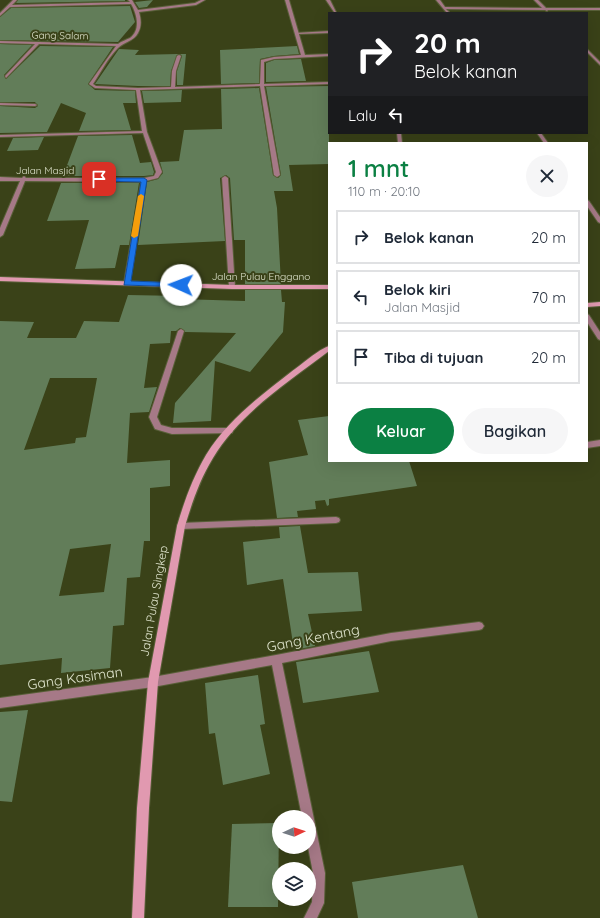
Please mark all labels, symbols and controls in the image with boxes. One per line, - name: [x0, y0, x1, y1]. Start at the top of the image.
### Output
- text: 20 m: [414, 25, 481, 60]
- icon: right: [348, 28, 400, 80]
- street label: Gang Salam: [31, 29, 89, 42]
- text: Belok kanan: [414, 60, 517, 83]
- icon: left: [385, 104, 407, 126]
- text: Lalu: [348, 106, 377, 125]
- text: 1 mnt: [348, 153, 409, 183]
- button: close: [526, 155, 568, 197]
- pin: [82, 162, 116, 196]
- street label: Jalan Masjid: [16, 164, 74, 177]
- icon: arrive: [88, 168, 110, 190]
- text: 110 m · 20:10: [348, 183, 420, 199]
- icon: right: [350, 226, 372, 248]
- text: Belok kanan: [384, 228, 474, 247]
- text: 20 m: [531, 228, 566, 247]
- position arrow: [160, 264, 202, 306]
- street label: Jalan Pulau Enggano: [212, 270, 310, 283]
- text: Belok kiri: [384, 280, 451, 299]
- icon: left: [350, 286, 372, 308]
- text: 70 m: [532, 288, 566, 307]
- text: Jalan Masjid: [384, 299, 460, 315]
- icon: arrive: [350, 346, 372, 368]
- text: Tiba di tujuan: [384, 348, 483, 367]
- text: 20 m: [531, 348, 566, 367]
- button: Keluar: [348, 408, 454, 454]
- button: Bagikan: [462, 408, 568, 454]
- street label: Jalan Pulau Singkep: [136, 544, 171, 657]
- street label: Gang Kentang: [265, 620, 361, 656]
- street label: Gang Kasiman: [26, 662, 124, 694]
- north arrow: [272, 810, 316, 854]
- map controls: [272, 810, 316, 906]
- button: layers: [272, 862, 316, 906]

